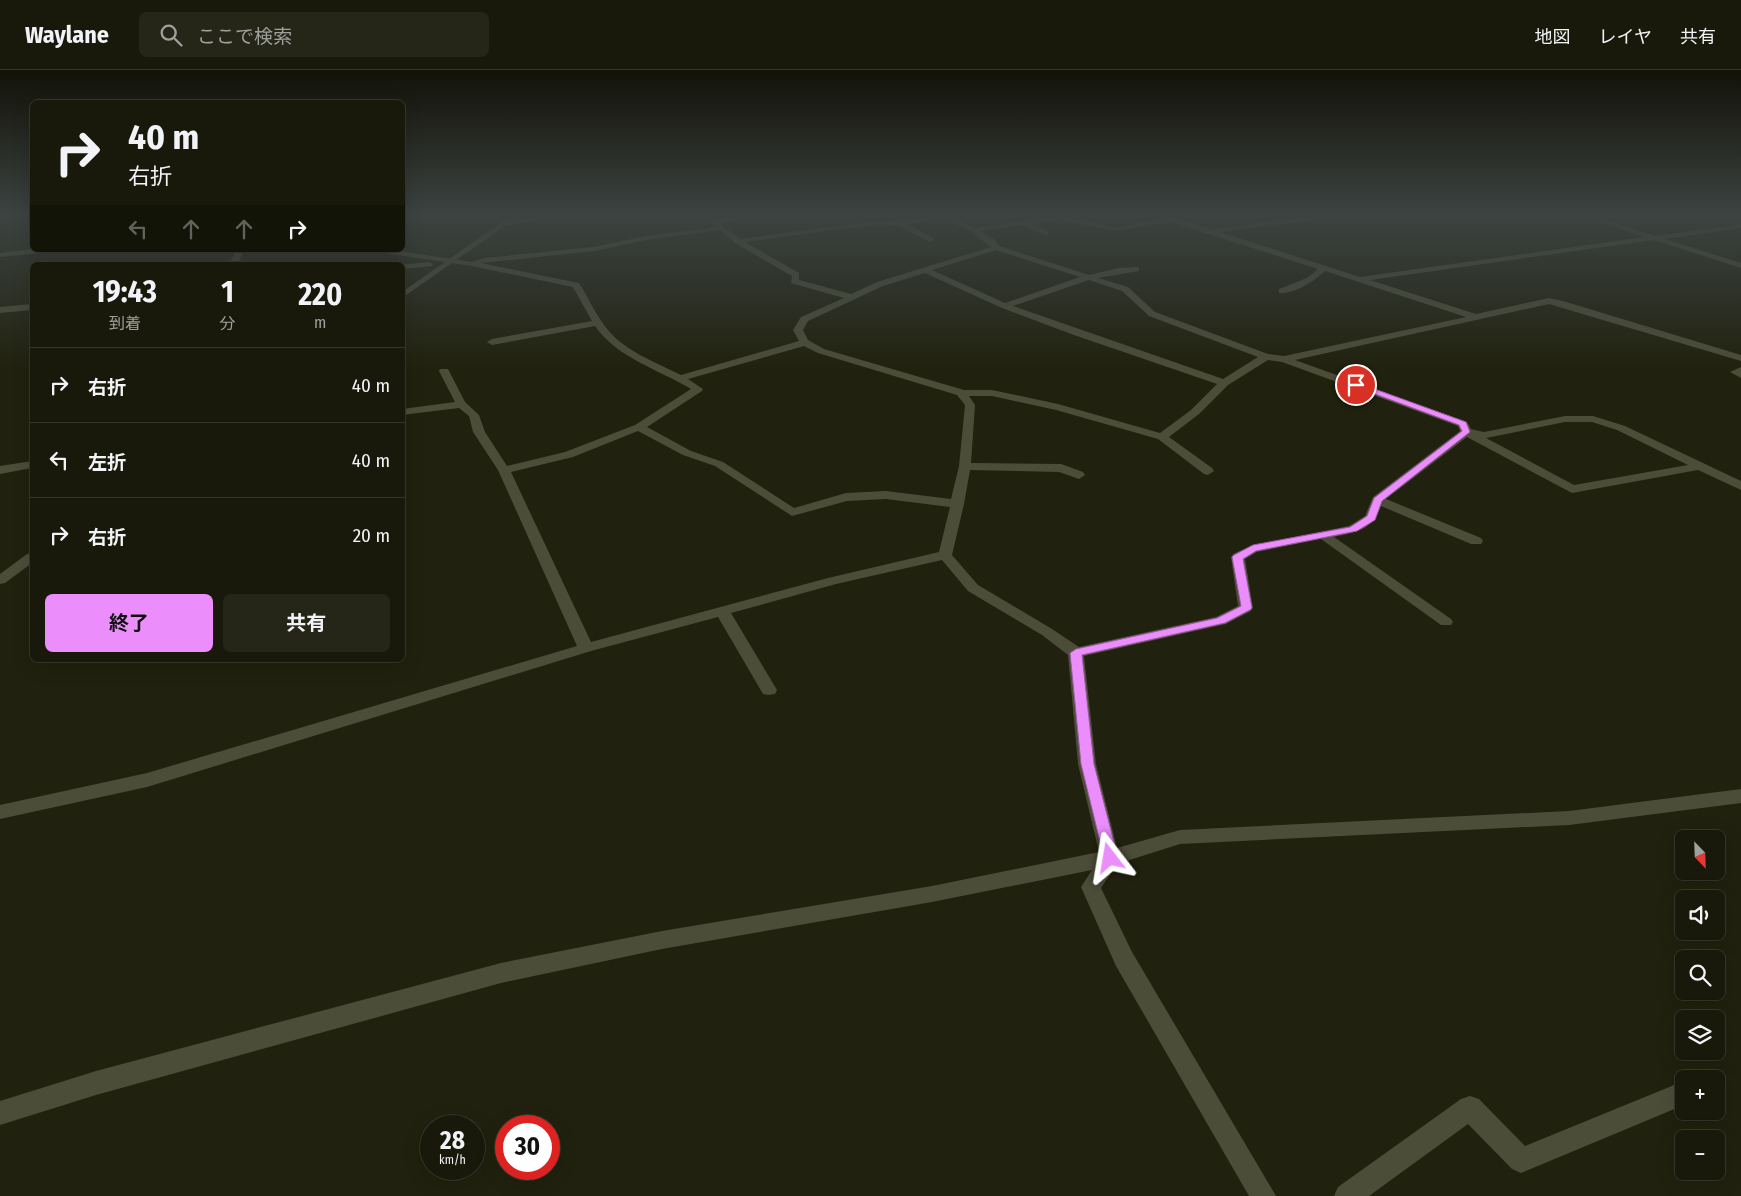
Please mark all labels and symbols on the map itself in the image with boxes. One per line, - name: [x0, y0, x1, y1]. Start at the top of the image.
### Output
- pin: [1335, 364, 1377, 406]
- north arrow: [1675, 830, 1725, 880]
- position arrow: [1083, 831, 1135, 883]
- speed limit sign: 30: [495, 1115, 560, 1180]

